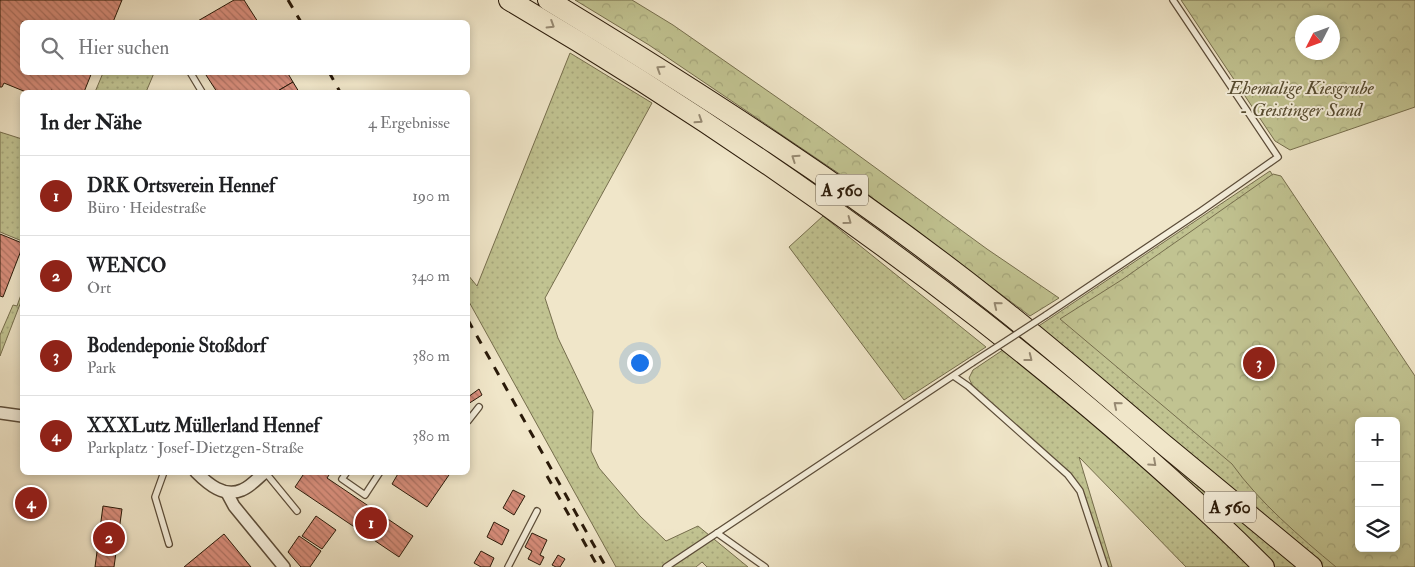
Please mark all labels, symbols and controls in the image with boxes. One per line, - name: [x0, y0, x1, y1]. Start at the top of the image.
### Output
- north arrow: [1295, 15, 1340, 60]
- one-way arrow: [545, 19, 554, 28]
- search box: [20, 20, 470, 75]
- icon: search: [38, 34, 66, 62]
- text: Hier suchen: [78, 36, 169, 60]
- one-way arrow: [656, 65, 665, 75]
- park label: Ehemalige Kiesgrube - Geistinger Sand: [1226, 76, 1375, 122]
- text: In der Nähe: [40, 109, 142, 136]
- text: 4 Ergebnisse: [368, 113, 450, 133]
- one-way arrow: [694, 113, 703, 123]
- one-way arrow: [791, 155, 801, 164]
- text: DRK Ortsverein Hennef: [87, 174, 275, 198]
- road number: A 560: [816, 174, 868, 206]
- text: 1: [53, 186, 59, 206]
- text: 190 m: [412, 186, 450, 206]
- text: Büro · Heidestraße: [87, 198, 206, 218]
- one-way arrow: [842, 215, 852, 224]
- text: WENCO: [87, 254, 166, 278]
- text: 2: [52, 266, 60, 286]
- text: 340 m: [411, 266, 450, 286]
- text: Ort: [87, 278, 111, 298]
- one-way arrow: [994, 303, 1003, 311]
- text: Bodendeponie Stoßdorf: [87, 334, 266, 358]
- pin: 3: [1243, 344, 1275, 382]
- text: 3: [53, 346, 59, 366]
- text: 380 m: [412, 346, 450, 366]
- your location: [627, 350, 653, 376]
- one-way arrow: [1023, 353, 1032, 361]
- text: Park: [87, 358, 116, 378]
- one-way arrow: [1114, 402, 1123, 410]
- text: XXXLutz Müllerland Hennef: [87, 414, 320, 438]
- map controls: [1355, 417, 1400, 552]
- button: +: [1355, 417, 1400, 462]
- text: 4: [52, 426, 60, 446]
- text: 380 m: [412, 426, 450, 446]
- text: Parkplatz · Josef-Dietzgen-Straße: [87, 438, 304, 458]
- one-way arrow: [1147, 458, 1156, 467]
- button: −: [1355, 462, 1400, 507]
- pin: 4: [15, 484, 47, 522]
- road number: A 560: [1204, 492, 1256, 522]
- pin: 1: [355, 504, 387, 542]
- button: layers: [1355, 507, 1400, 552]
- pin: 2: [93, 519, 125, 557]

